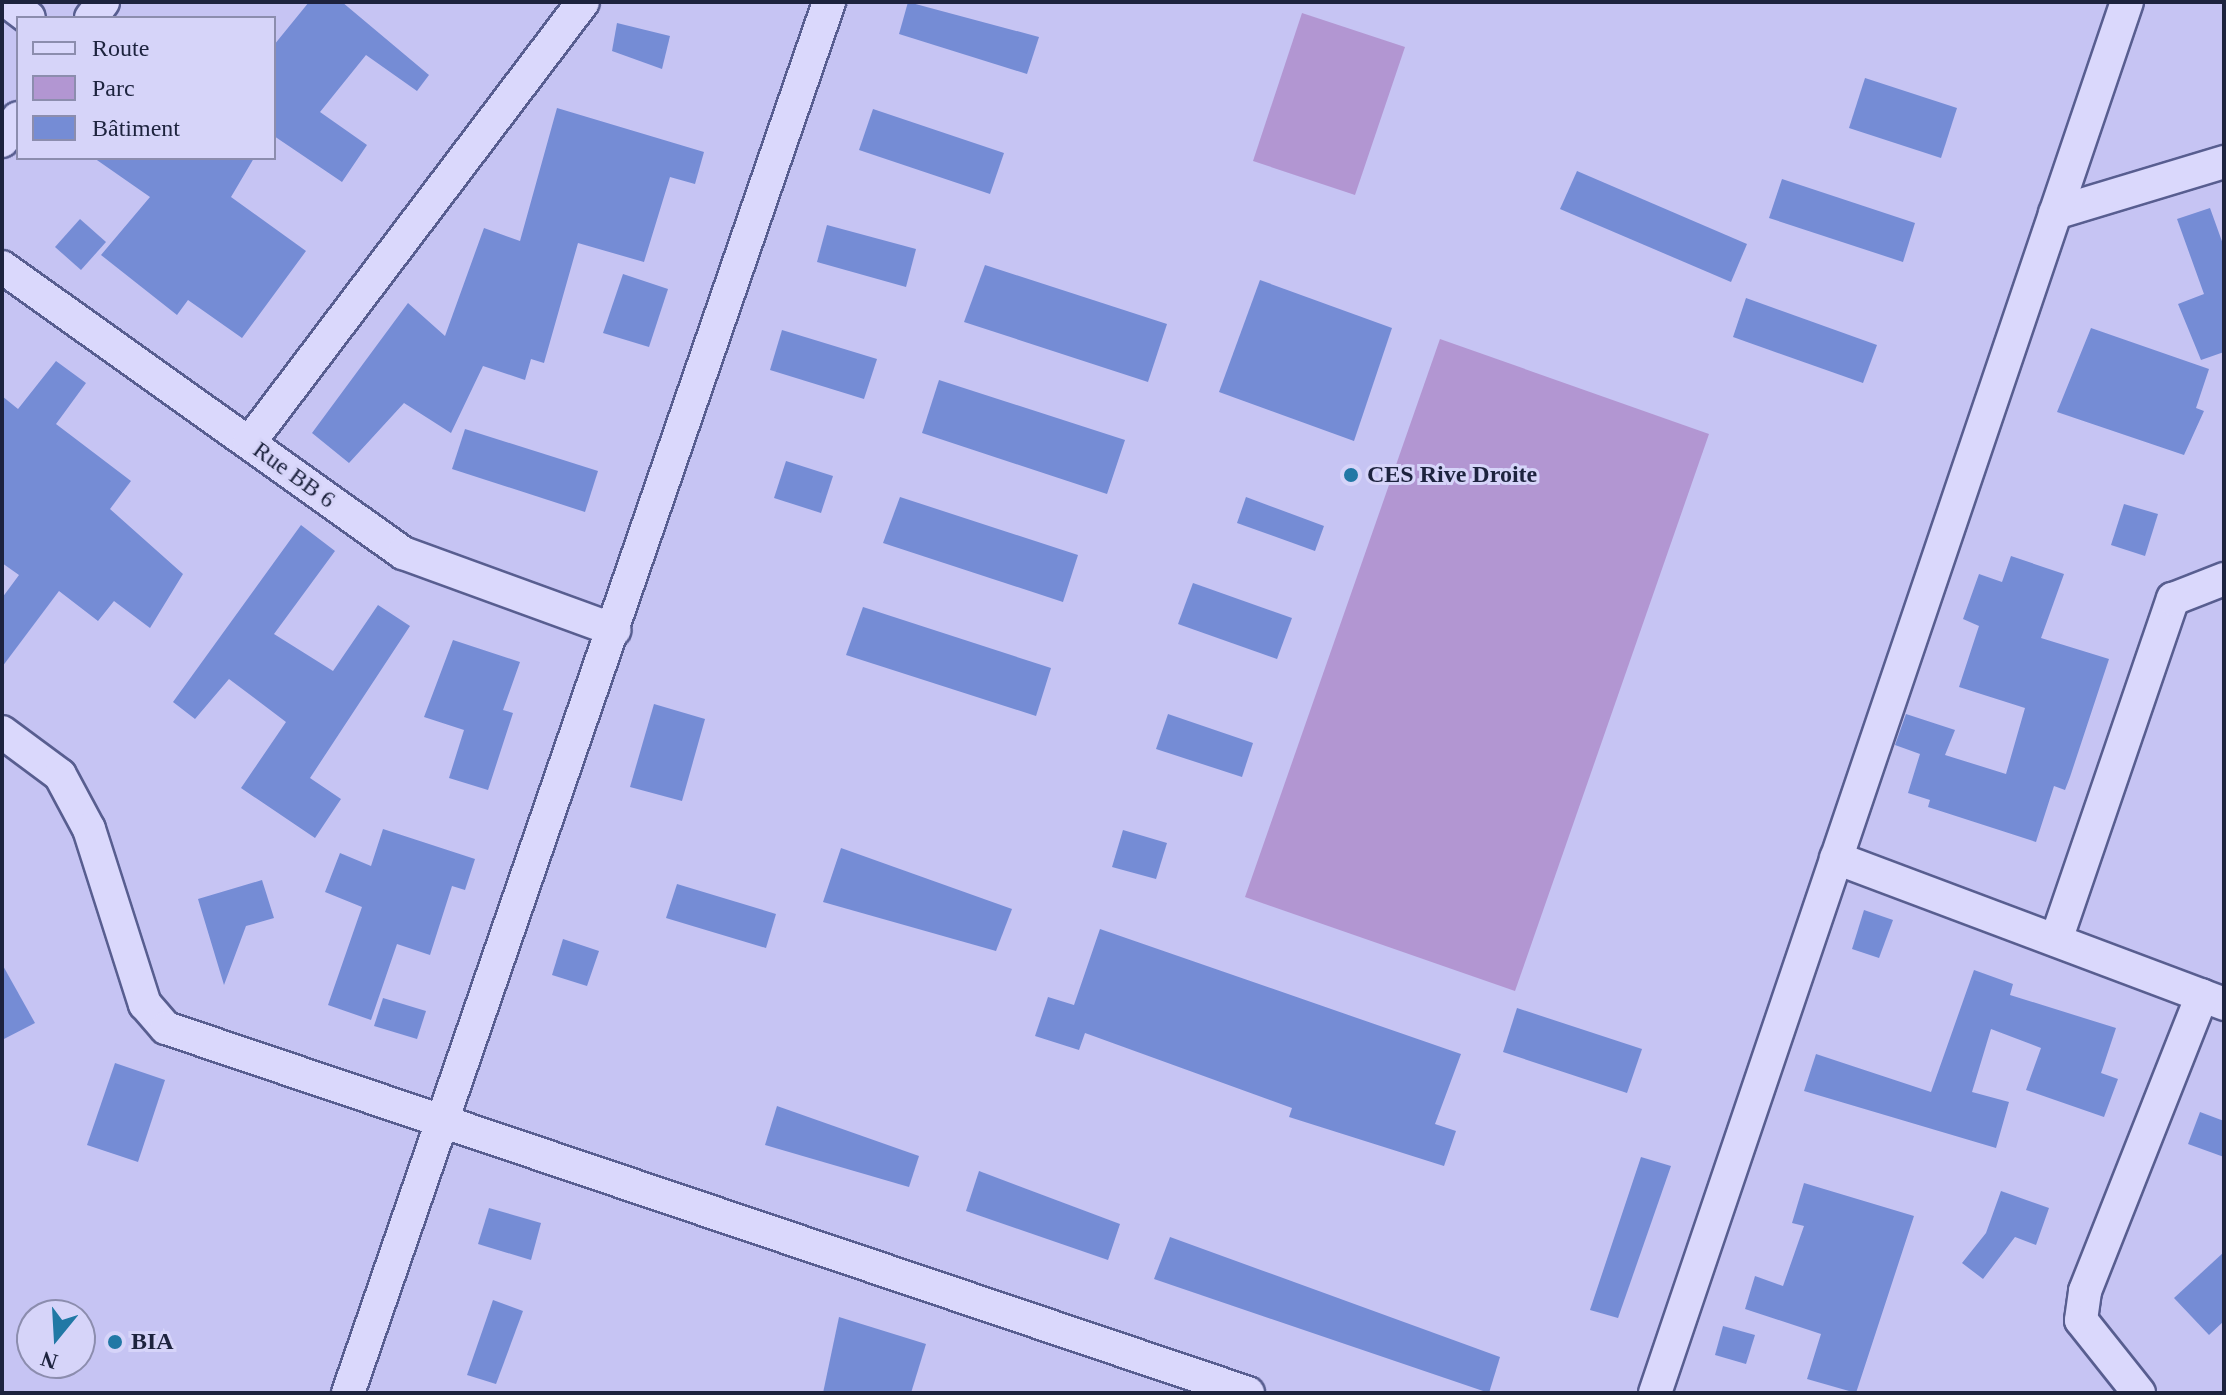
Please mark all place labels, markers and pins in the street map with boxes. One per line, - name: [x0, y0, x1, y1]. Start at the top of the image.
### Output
- place label: CES Rive Droite: [1367, 461, 1537, 489]
- marker: CES Rive Droite: [1342, 466, 1360, 484]
- place label: BIA: [131, 1328, 174, 1356]
- marker: BIA: [106, 1333, 124, 1351]

